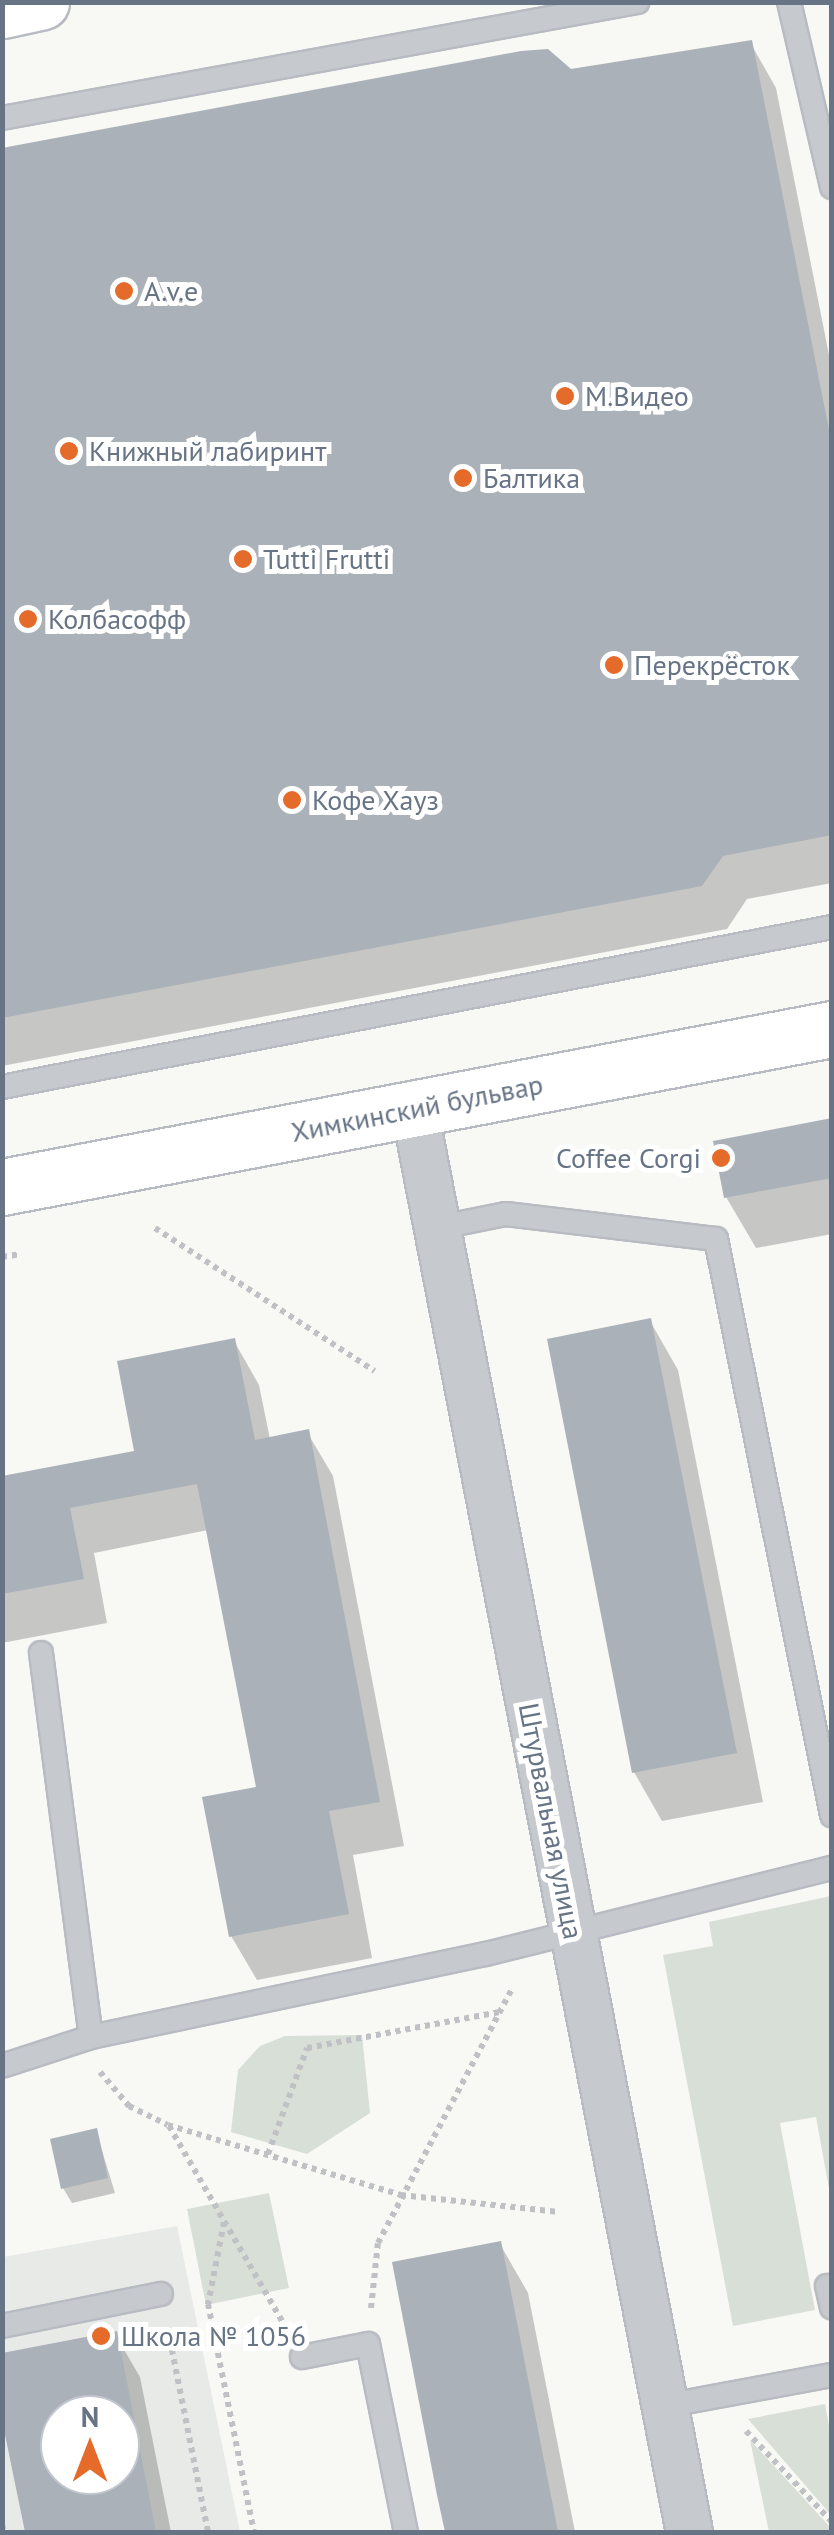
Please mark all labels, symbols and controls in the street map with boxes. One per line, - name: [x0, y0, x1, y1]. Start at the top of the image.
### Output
- place label: A.v.e: [144, 274, 198, 308]
- marker: A.v.e: [113, 280, 135, 302]
- place label: М.Видео: [585, 379, 689, 413]
- marker: М.Видео: [554, 385, 576, 407]
- place label: Книжный лабиринт: [89, 434, 326, 468]
- marker: Книжный лабиринт: [58, 440, 80, 462]
- place label: Балтика: [483, 461, 580, 495]
- marker: Балтика: [452, 467, 474, 489]
- place label: Tutti Frutti: [263, 542, 390, 576]
- marker: Tutti Frutti: [232, 548, 254, 570]
- place label: Колбасофф: [48, 602, 186, 636]
- marker: Колбасофф: [17, 608, 39, 630]
- place label: Перекрёсток: [634, 648, 790, 682]
- marker: Перекрёсток: [603, 654, 625, 676]
- place label: Кофе Хауз: [312, 783, 440, 817]
- marker: Кофе Хауз: [281, 789, 303, 811]
- street label: Химкинский бульвар: [288, 1067, 546, 1149]
- place label: Coffee Corgi: [556, 1141, 701, 1175]
- marker: Coffee Corgi: [710, 1147, 732, 1169]
- street label: Штурвальная улица: [512, 1700, 590, 1942]
- place label: Школа № 1056: [121, 2319, 306, 2353]
- marker: Школа № 1056: [90, 2325, 112, 2347]
- north arrow: [40, 2395, 140, 2495]
- text: N: [81, 2398, 99, 2435]

